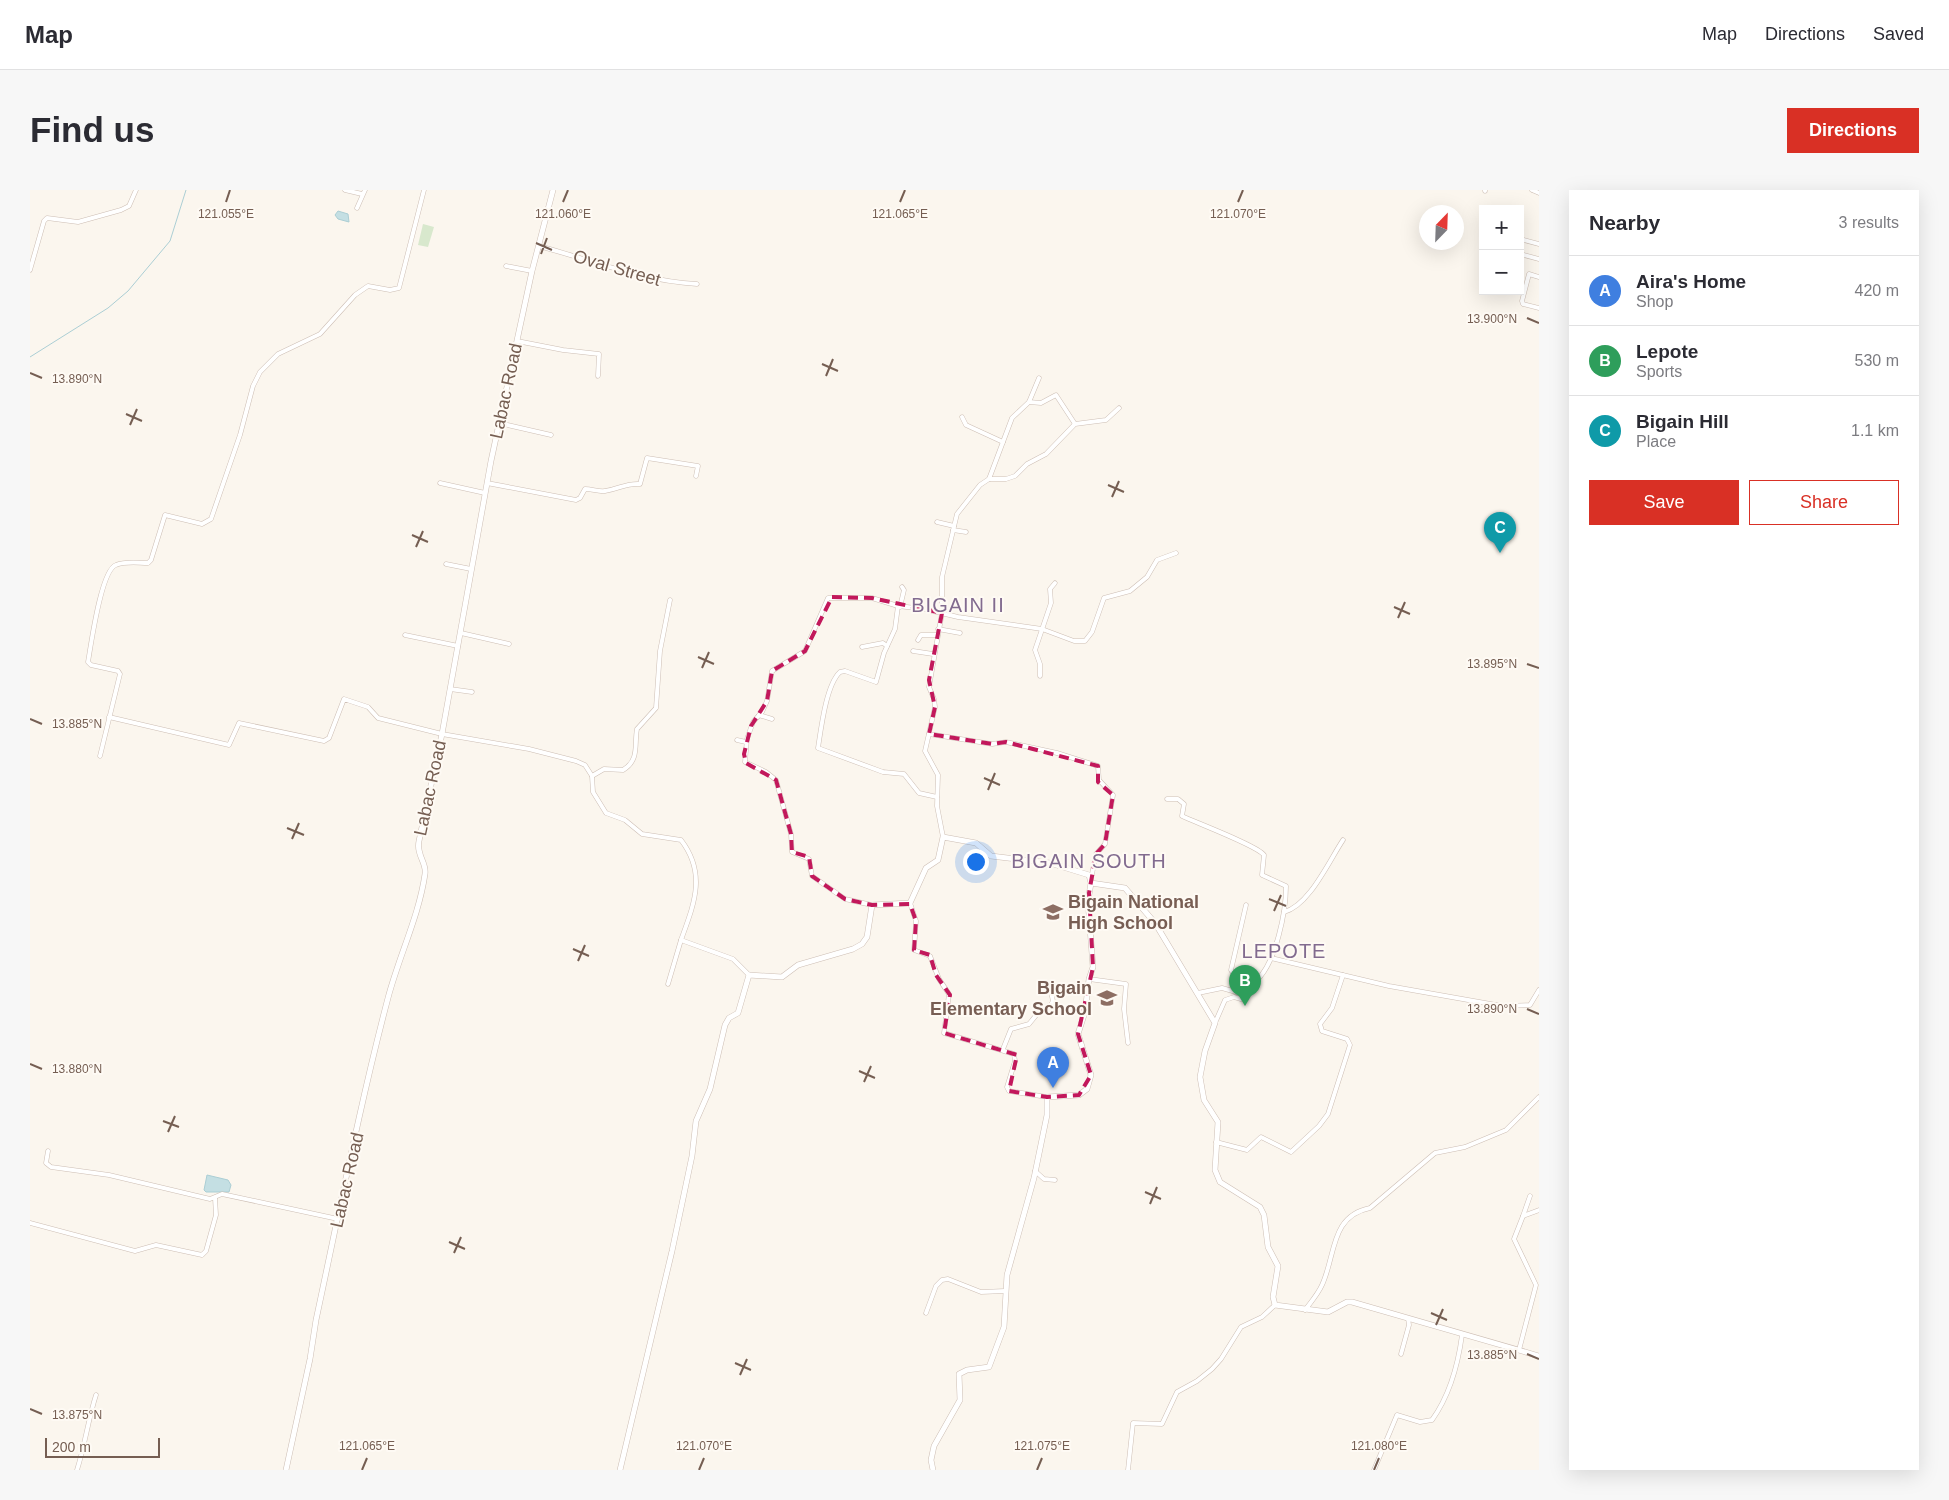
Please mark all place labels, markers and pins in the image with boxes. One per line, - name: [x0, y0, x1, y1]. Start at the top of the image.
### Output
- pin: C: [1484, 512, 1516, 553]
- place label: Bigain National High School: [1068, 892, 1199, 933]
- school or university icon: Bigain National High School: [1042, 901, 1064, 923]
- pin: B: [1229, 965, 1261, 1006]
- place label: Bigain Elementary School: [930, 978, 1092, 1019]
- school or university icon: Bigain Elementary School: [1096, 987, 1118, 1009]
- pin: A: [1037, 1047, 1069, 1088]

